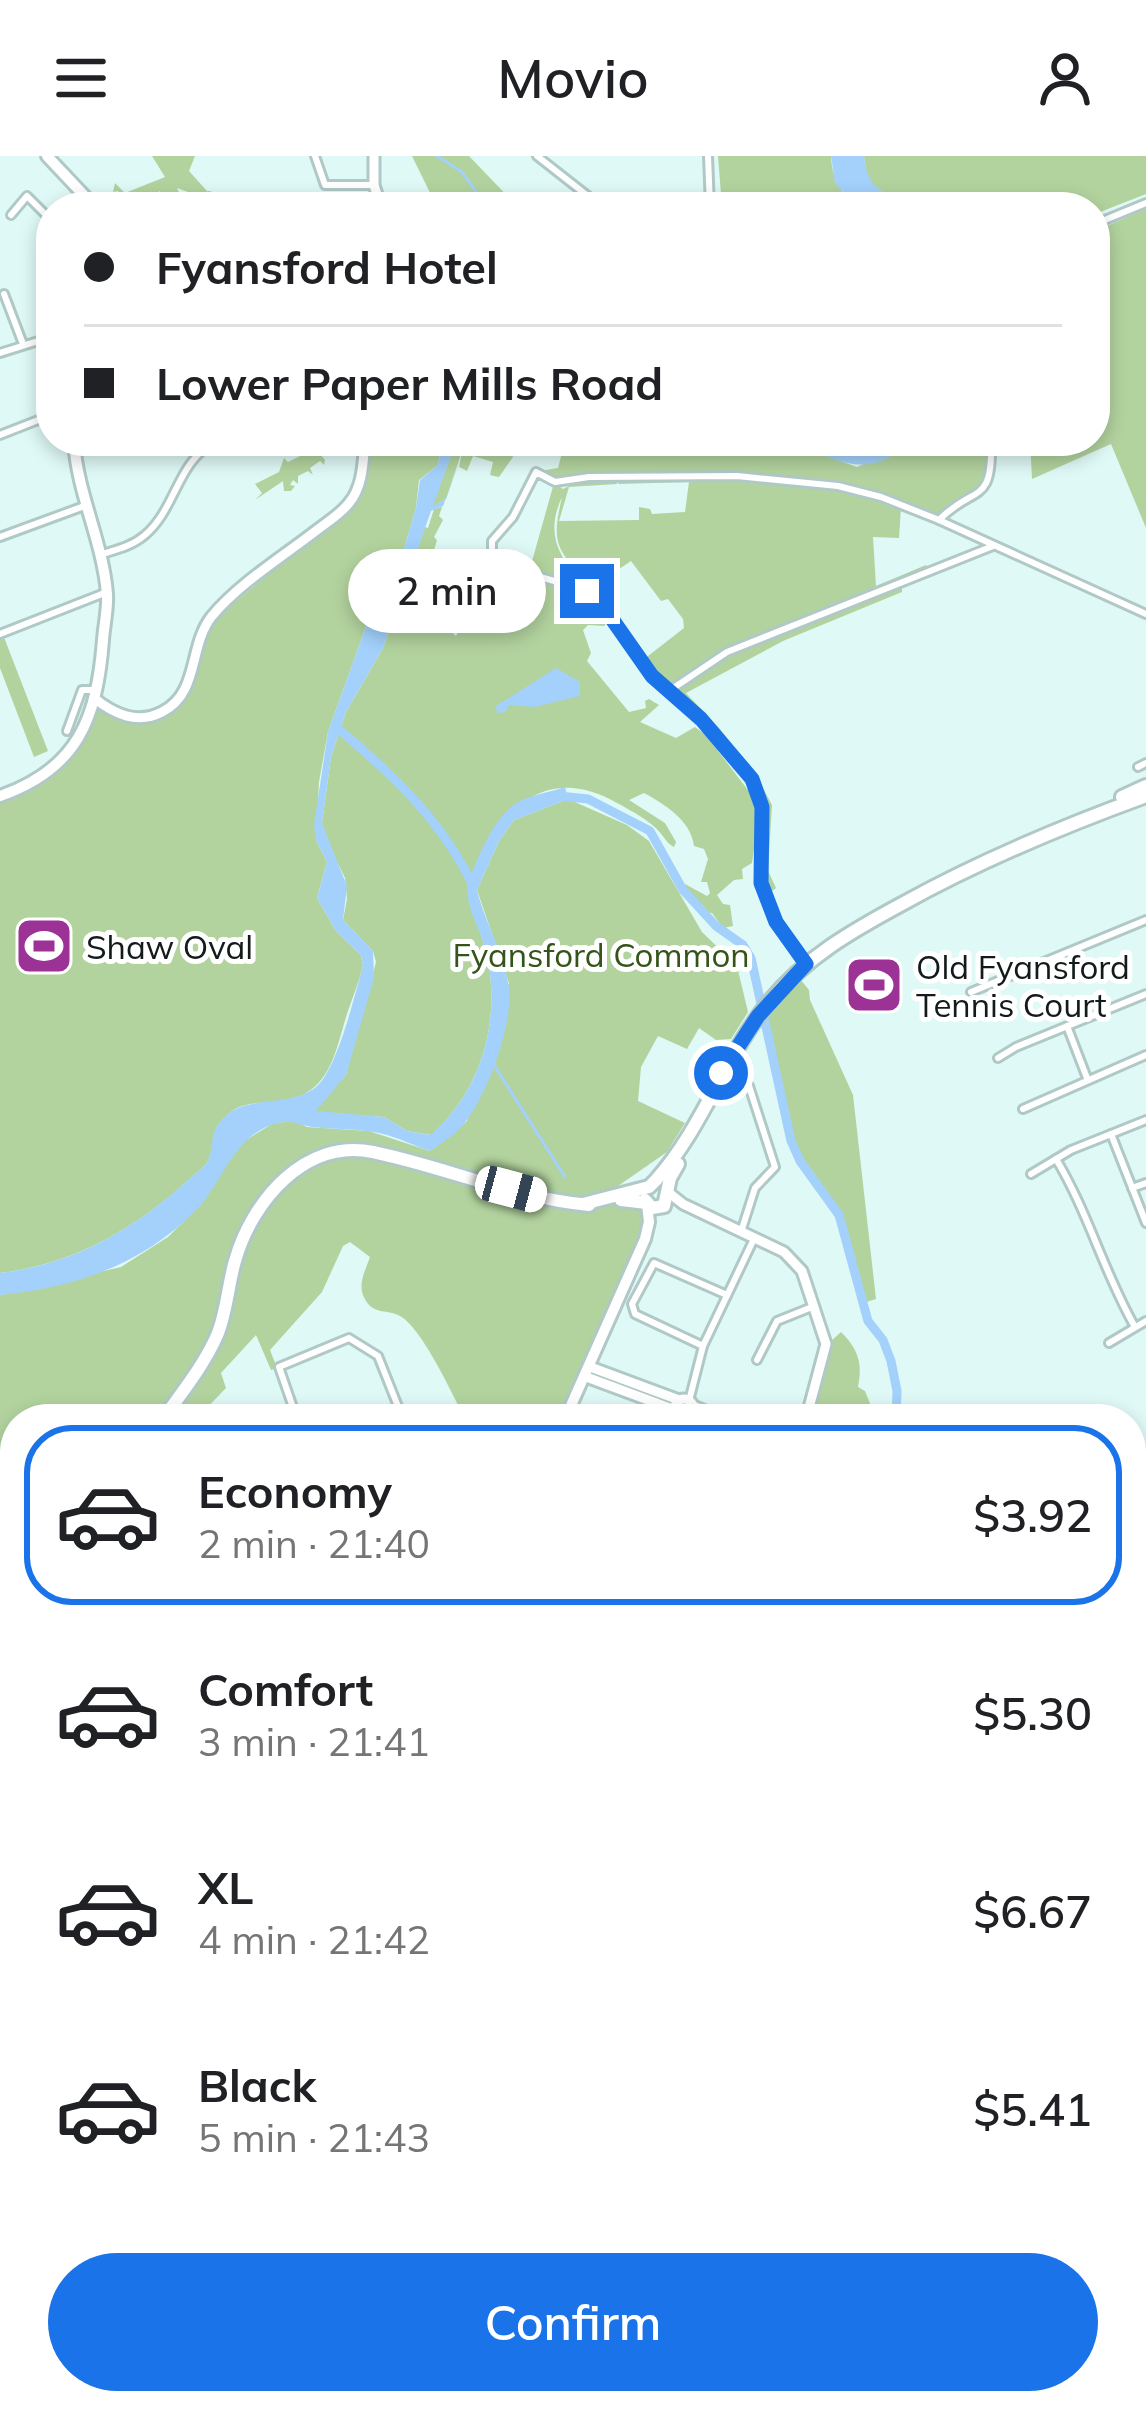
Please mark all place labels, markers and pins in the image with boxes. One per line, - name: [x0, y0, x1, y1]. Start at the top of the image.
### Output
- sports icon: Shaw Oval: [13, 915, 75, 977]
- place label: Shaw Oval: [86, 926, 253, 967]
- place label: Old Fyansford Tennis Court: [916, 946, 1130, 1025]
- sports icon: Old Fyansford Tennis Court: [843, 954, 905, 1016]

